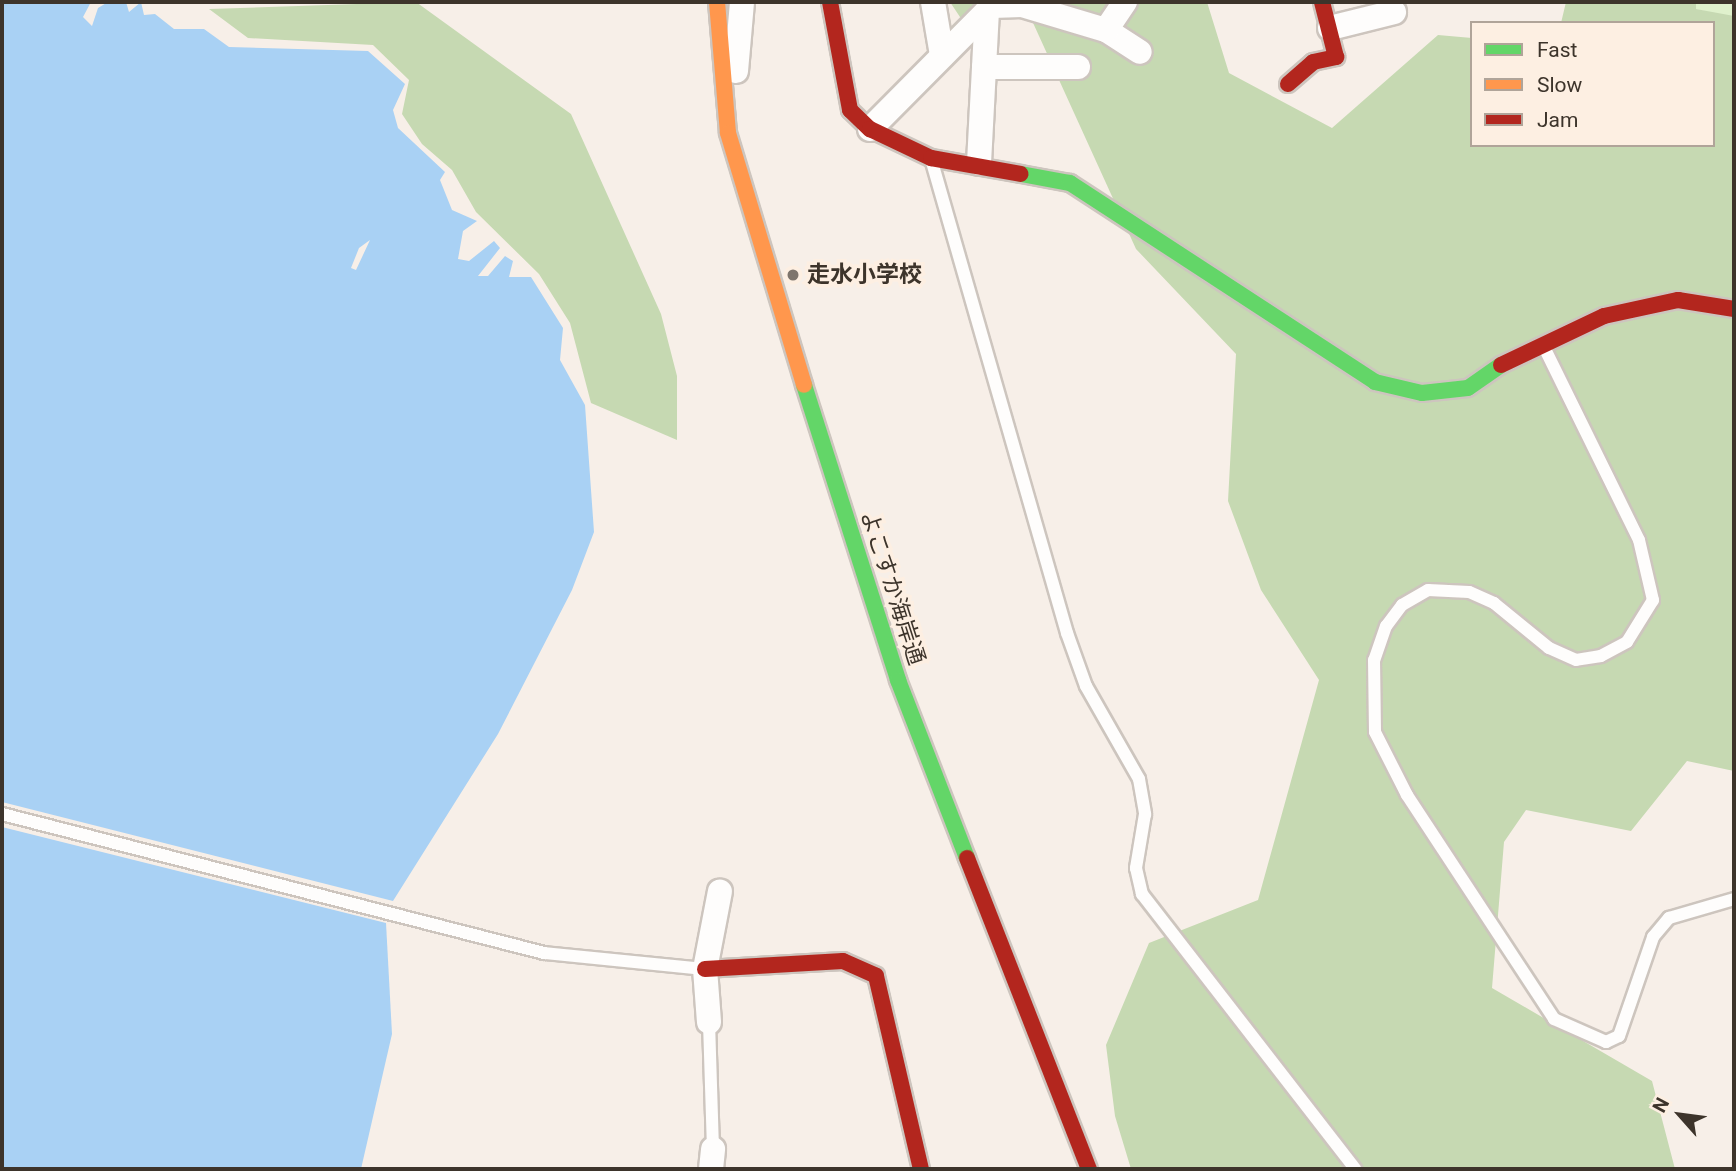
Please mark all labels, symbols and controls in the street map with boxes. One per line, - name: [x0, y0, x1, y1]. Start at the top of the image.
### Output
- legend: [1470, 21, 1715, 147]
- text: Fast: [1537, 38, 1577, 62]
- text: Slow: [1537, 73, 1582, 97]
- text: Jam: [1537, 108, 1578, 132]
- place label: 走水小学校: [807, 261, 922, 289]
- marker: 走水小学校: [785, 267, 801, 283]
- street label: よこすか海岸通: [854, 507, 930, 669]
- north arrow: [1645, 1080, 1715, 1150]
- text: N: [1648, 1094, 1674, 1116]

